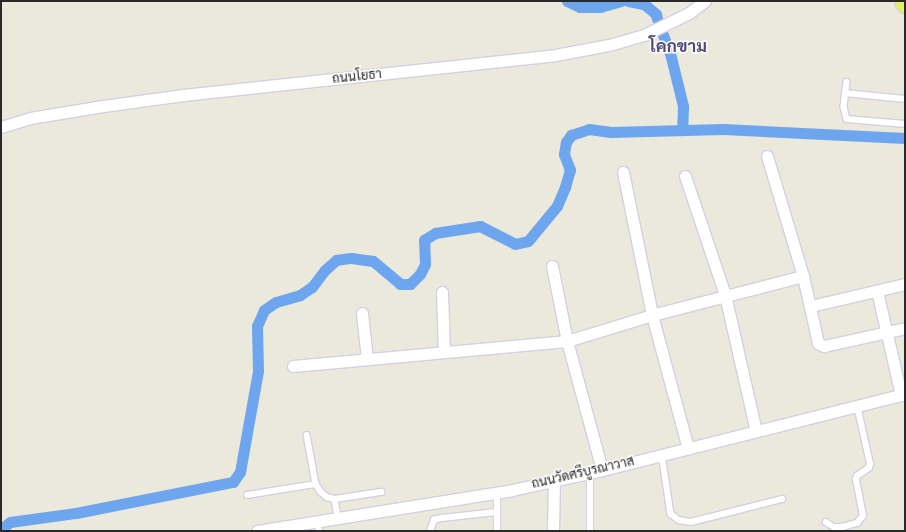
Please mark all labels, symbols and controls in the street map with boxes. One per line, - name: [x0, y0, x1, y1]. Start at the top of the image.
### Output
- district label: โคกขาม: [649, 37, 707, 57]
- street label: ถนนโยธา: [331, 67, 383, 87]
- street label: ถนนวัดศรีบูรณาวาส: [530, 454, 636, 492]

